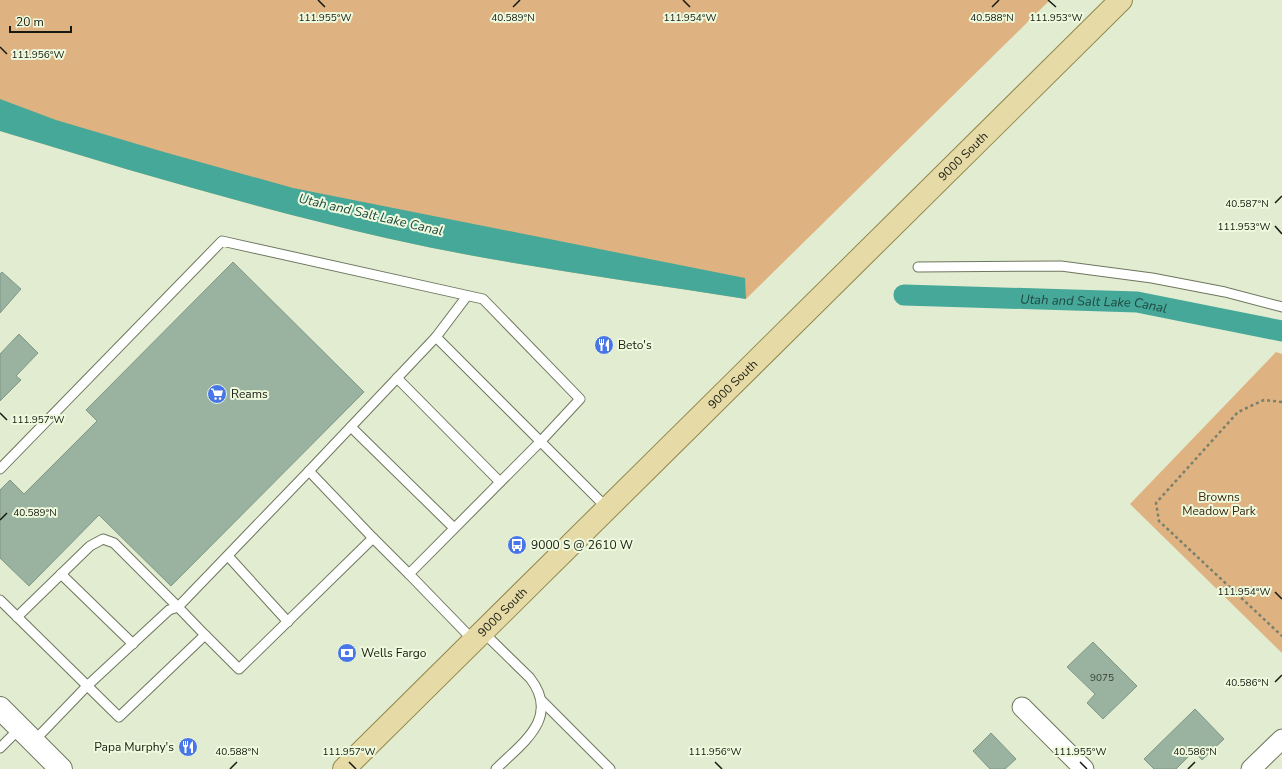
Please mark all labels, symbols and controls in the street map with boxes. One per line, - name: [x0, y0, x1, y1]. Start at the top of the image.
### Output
- scale bar: [10, 8, 71, 34]
- text: 111.955°W: [298, 11, 352, 25]
- text: 40.589°N: [491, 11, 535, 25]
- text: 111.954°W: [663, 11, 717, 25]
- text: 40.588°N: [970, 11, 1014, 25]
- text: 111.953°W: [1029, 11, 1083, 25]
- text: 20 m: [16, 14, 44, 30]
- text: 111.956°W: [11, 48, 65, 62]
- street label: 9000 South: [935, 128, 991, 184]
- water label: Utah and Salt Lake Canal: [297, 190, 445, 240]
- text: 40.587°N: [1225, 197, 1269, 211]
- text: 111.953°W: [1217, 220, 1271, 234]
- water label: Utah and Salt Lake Canal: [1020, 290, 1169, 318]
- restaurant icon: Beto's: [593, 334, 615, 356]
- place label: Beto's: [618, 337, 652, 353]
- street label: 9000 South: [705, 356, 761, 412]
- supermarket icon: Reams: [206, 383, 228, 405]
- place label: Reams: [231, 386, 268, 402]
- text: 111.957°W: [11, 413, 65, 427]
- park label: Browns Meadow Park: [1182, 489, 1257, 519]
- text: 40.589°N: [13, 506, 57, 520]
- bus stop icon: 9000 S @ 2610 W: [506, 534, 528, 556]
- place label: 9000 S @ 2610 W: [531, 537, 633, 553]
- street label: 9000 South: [474, 584, 531, 640]
- text: 111.954°W: [1217, 585, 1271, 599]
- bank icon: Wells Fargo: [336, 642, 358, 664]
- place label: Wells Fargo: [361, 645, 427, 661]
- house number: 9075: [1090, 671, 1114, 685]
- text: 40.586°N: [1225, 676, 1269, 690]
- restaurant icon: Papa Murphy's: [177, 736, 199, 758]
- place label: Papa Murphy's: [94, 739, 174, 755]
- text: 40.588°N: [215, 745, 259, 759]
- text: 111.957°W: [322, 745, 376, 759]
- text: 111.956°W: [688, 745, 742, 759]
- text: 111.955°W: [1053, 745, 1107, 759]
- text: 40.586°N: [1173, 745, 1217, 759]

